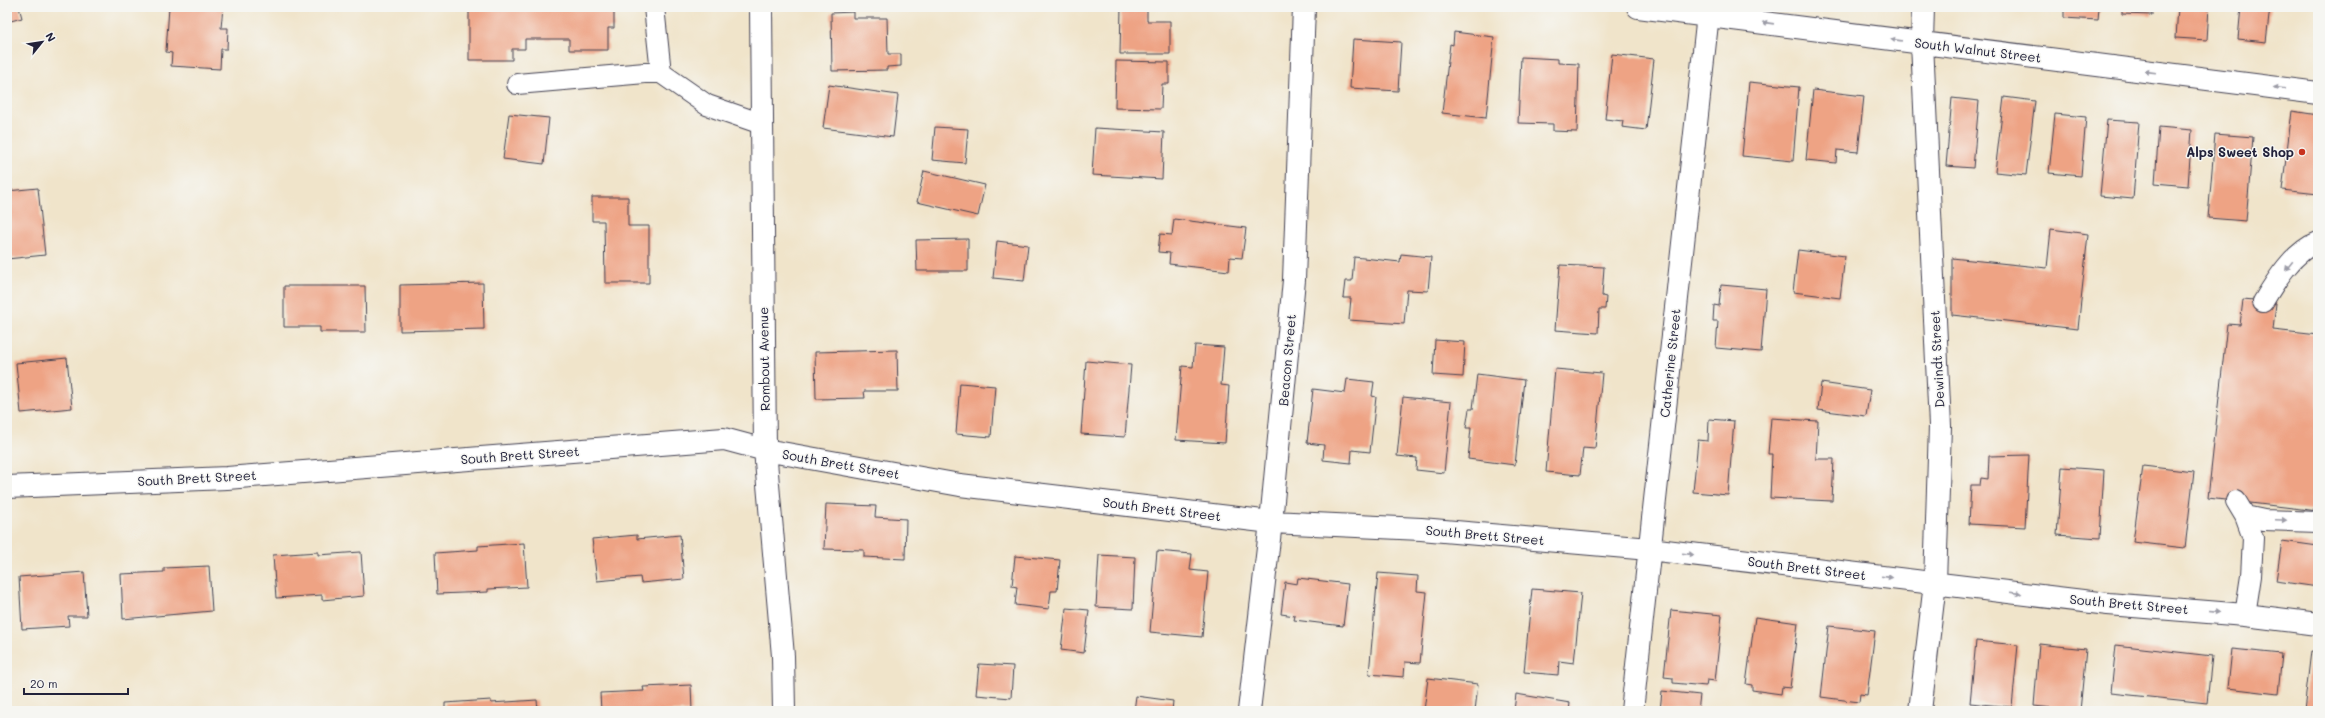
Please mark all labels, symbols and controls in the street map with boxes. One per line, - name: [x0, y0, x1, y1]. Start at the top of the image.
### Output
- one-way arrow: [1761, 19, 1774, 26]
- north arrow: [22, 22, 62, 62]
- text: N: [43, 29, 60, 44]
- street label: South Walnut Street: [1914, 33, 2043, 66]
- one-way arrow: [1890, 37, 1902, 43]
- one-way arrow: [2144, 69, 2156, 75]
- one-way arrow: [2273, 85, 2285, 92]
- place label: Alps Sweet Shop: [2186, 143, 2294, 160]
- marker: Alps Sweet Shop: [2297, 147, 2307, 157]
- one-way arrow: [2284, 261, 2293, 272]
- street label: Rombout Avenue: [754, 307, 773, 411]
- street label: Catherine Street: [1655, 307, 1684, 418]
- street label: Dewindt Street: [1925, 309, 1948, 408]
- street label: Beacon Street: [1274, 313, 1299, 407]
- street label: South Brett Street: [460, 442, 580, 467]
- street label: South Brett Street: [781, 445, 901, 482]
- street label: South Brett Street: [137, 466, 257, 489]
- street label: South Brett Street: [1102, 493, 1222, 524]
- one-way arrow: [2275, 517, 2287, 524]
- street label: South Brett Street: [1425, 521, 1545, 548]
- one-way arrow: [1682, 550, 1694, 557]
- street label: South Brett Street: [1747, 552, 1867, 583]
- one-way arrow: [1881, 574, 1893, 580]
- one-way arrow: [2010, 589, 2022, 596]
- street label: South Brett Street: [2069, 590, 2189, 617]
- one-way arrow: [2209, 609, 2221, 616]
- scale bar: [24, 670, 128, 696]
- text: 20 m: [30, 675, 58, 691]

